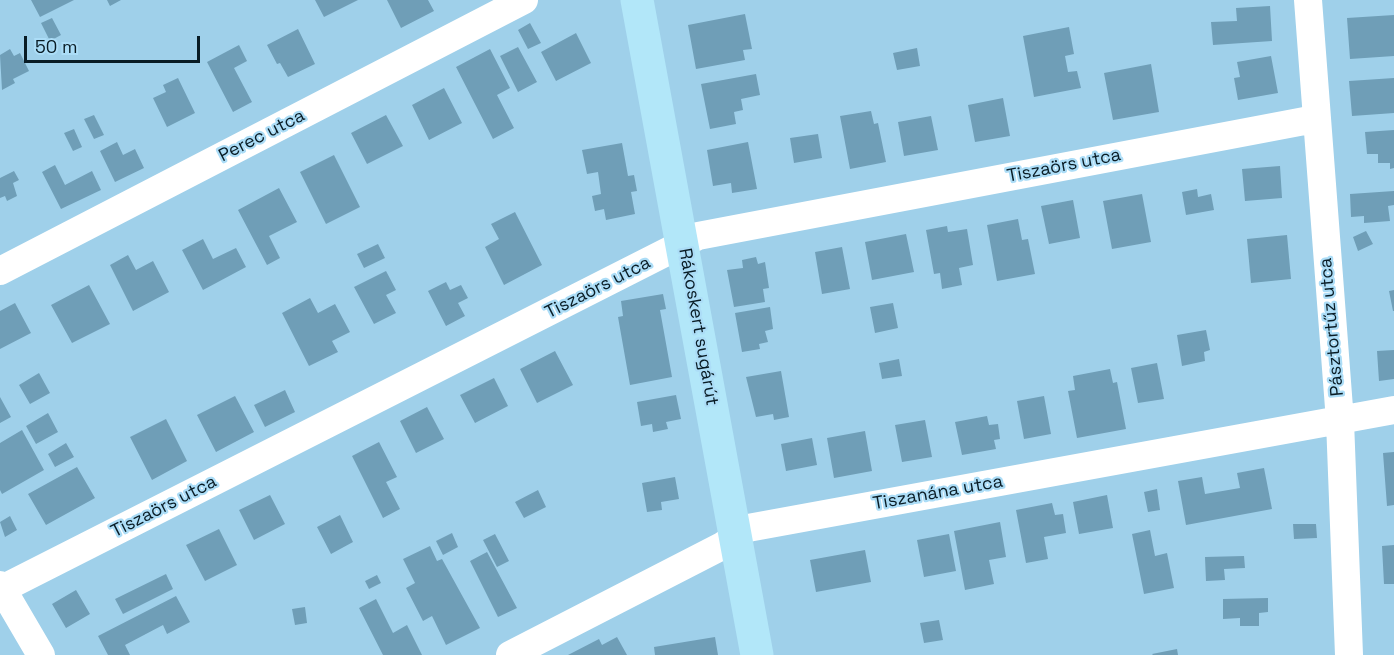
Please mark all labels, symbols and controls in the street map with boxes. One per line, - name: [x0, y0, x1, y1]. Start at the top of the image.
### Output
- scale bar: [27, 24, 202, 62]
- text: 50 m: [35, 35, 77, 58]
- street label: Perec utca: [215, 105, 309, 167]
- street label: Tiszaörs utca: [1005, 144, 1123, 188]
- street label: Rákoskert sugárút: [674, 247, 722, 407]
- street label: Tiszaörs utca: [542, 252, 654, 324]
- street label: Pásztortűz utca: [1315, 257, 1349, 397]
- street label: Tiszaörs utca: [108, 471, 220, 543]
- street label: Tiszanána utca: [871, 471, 1005, 515]

